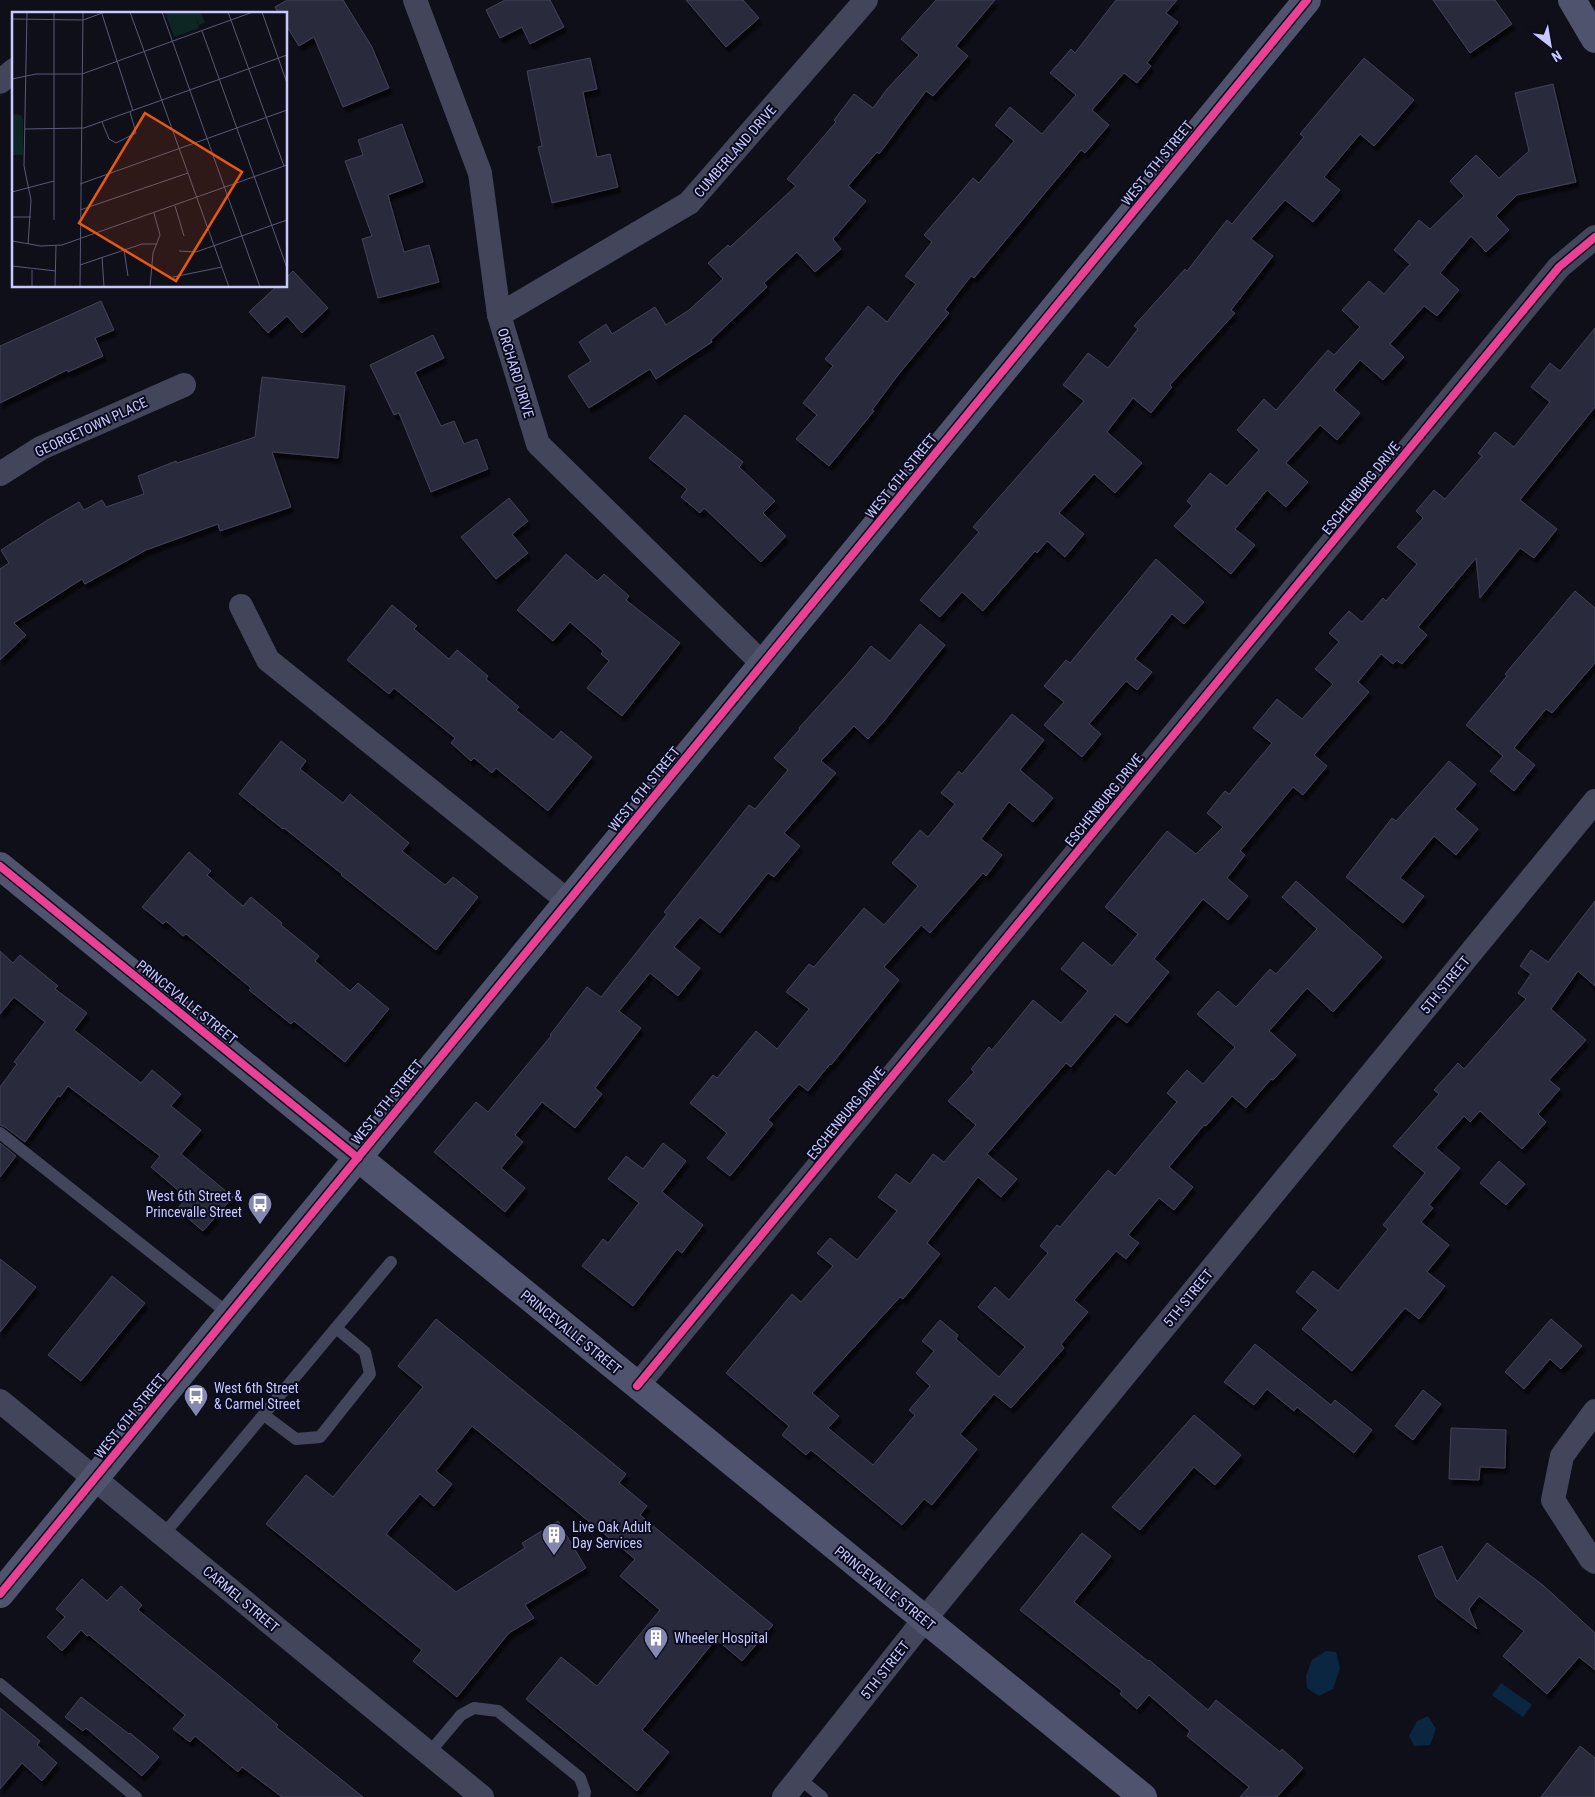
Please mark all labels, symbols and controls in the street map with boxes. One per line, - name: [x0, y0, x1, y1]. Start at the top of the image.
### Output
- inset map: [12, 12, 288, 288]
- north arrow: [1525, 20, 1575, 70]
- text: N: [1549, 47, 1564, 65]
- street label: CUMBERLAND DRIVE: [691, 102, 779, 200]
- street label: WEST 6TH STREET: [1118, 117, 1196, 209]
- street label: ORCHARD DRIVE: [495, 326, 537, 420]
- street label: GEORGETOWN PLACE: [32, 394, 150, 460]
- street label: WEST 6TH STREET: [862, 430, 940, 522]
- street label: ESCHENBURG DRIVE: [1319, 438, 1403, 538]
- street label: WEST 6TH STREET: [605, 743, 683, 835]
- street label: ESCHENBURG DRIVE: [1062, 750, 1146, 850]
- street label: 5TH STREET: [1417, 953, 1473, 1017]
- street label: PRINCEVALLE STREET: [134, 957, 240, 1047]
- street label: WEST 6TH STREET: [348, 1056, 426, 1148]
- street label: ESCHENBURG DRIVE: [804, 1063, 888, 1163]
- place label: West 6th Street & Princevalle Street: [145, 1188, 242, 1220]
- bus stop icon: West 6th Street & Princevalle Street: [247, 1191, 273, 1225]
- street label: 5TH STREET: [1160, 1266, 1216, 1330]
- street label: PRINCEVALLE STREET: [518, 1287, 624, 1377]
- street label: WEST 6TH STREET: [91, 1370, 169, 1462]
- place label: West 6th Street & Carmel Street: [214, 1380, 300, 1412]
- bus stop icon: West 6th Street & Carmel Street: [183, 1383, 209, 1417]
- place label: Live Oak Adult Day Services: [572, 1519, 651, 1551]
- building icon: Live Oak Adult Day Services: [541, 1522, 567, 1556]
- street label: PRINCEVALLE STREET: [832, 1543, 938, 1633]
- street label: CARMEL STREET: [200, 1563, 282, 1635]
- building icon: Wheeler Hospital: [643, 1625, 669, 1659]
- place label: Wheeler Hospital: [674, 1630, 768, 1646]
- street label: 5TH STREET: [857, 1638, 913, 1702]

